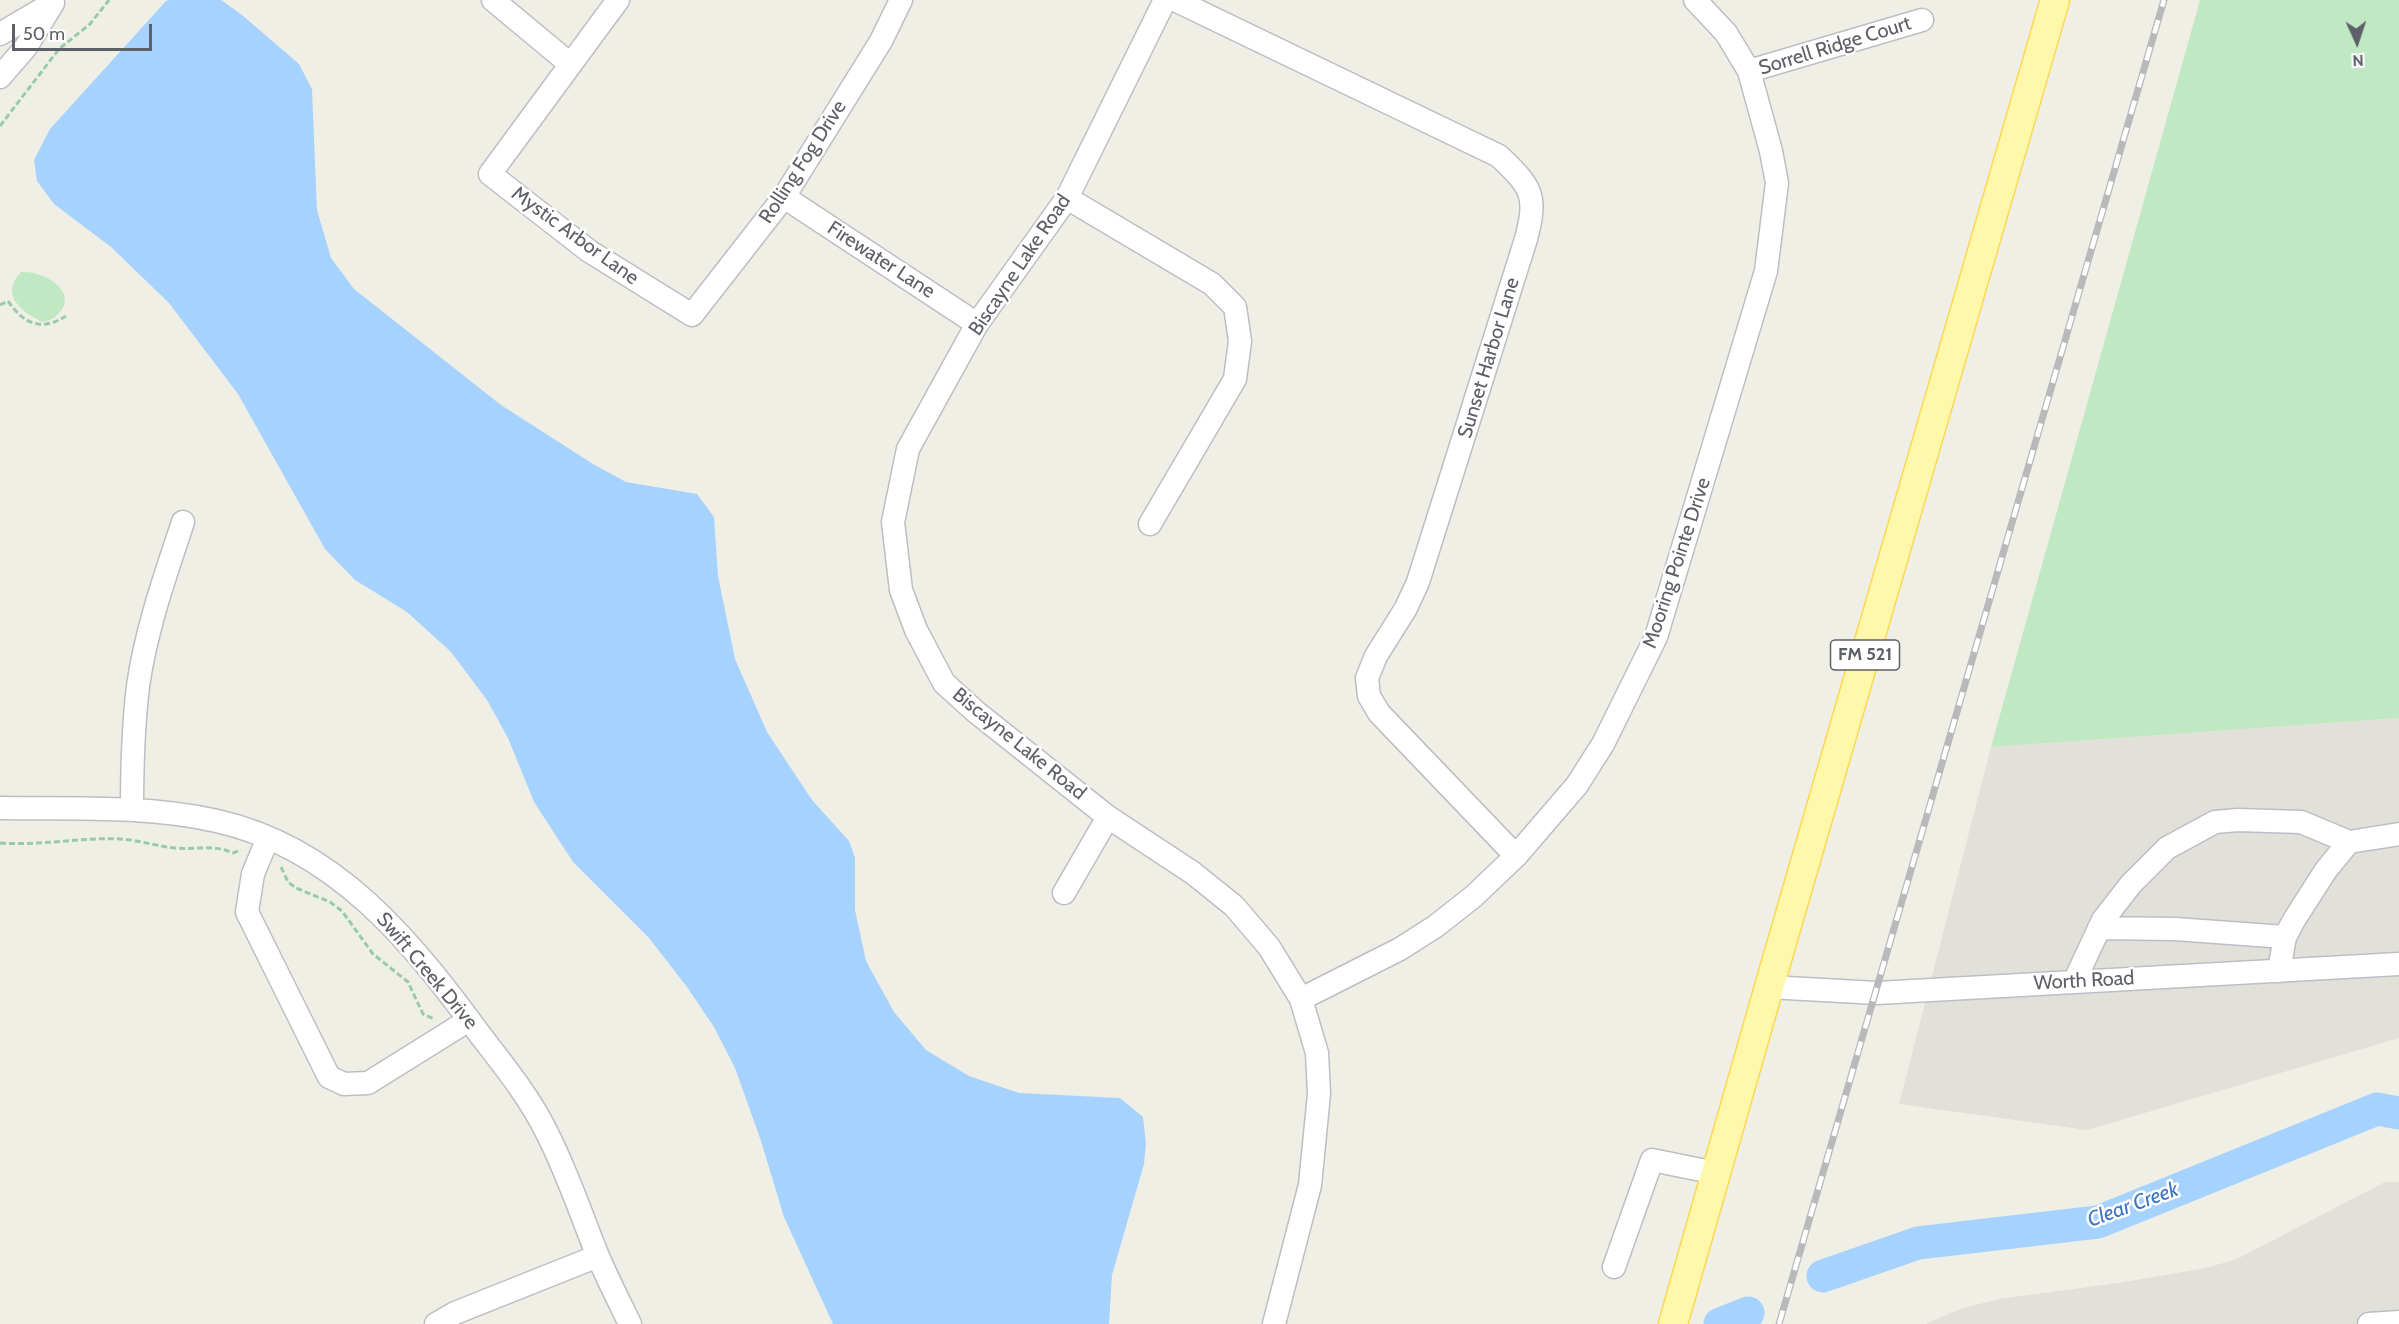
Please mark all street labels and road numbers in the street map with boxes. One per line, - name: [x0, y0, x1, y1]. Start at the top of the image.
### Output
- street label: Sorrell Ridge Court: [1756, 11, 1914, 81]
- street label: Rolling Fog Drive: [754, 96, 852, 228]
- street label: Mystic Arbor Lane: [507, 182, 643, 290]
- street label: Biscayne Lake Road: [964, 190, 1076, 340]
- street label: Firewater Lane: [823, 216, 939, 304]
- street label: Sunset Harbor Lane: [1453, 275, 1525, 441]
- street label: Mooring Pointe Drive: [1638, 475, 1716, 651]
- road number: FM 521: [1830, 640, 1900, 670]
- street label: Biscayne Lake Road: [947, 683, 1091, 805]
- street label: Swift Creek Drive: [371, 908, 483, 1034]
- street label: Worth Road: [2033, 966, 2135, 996]

